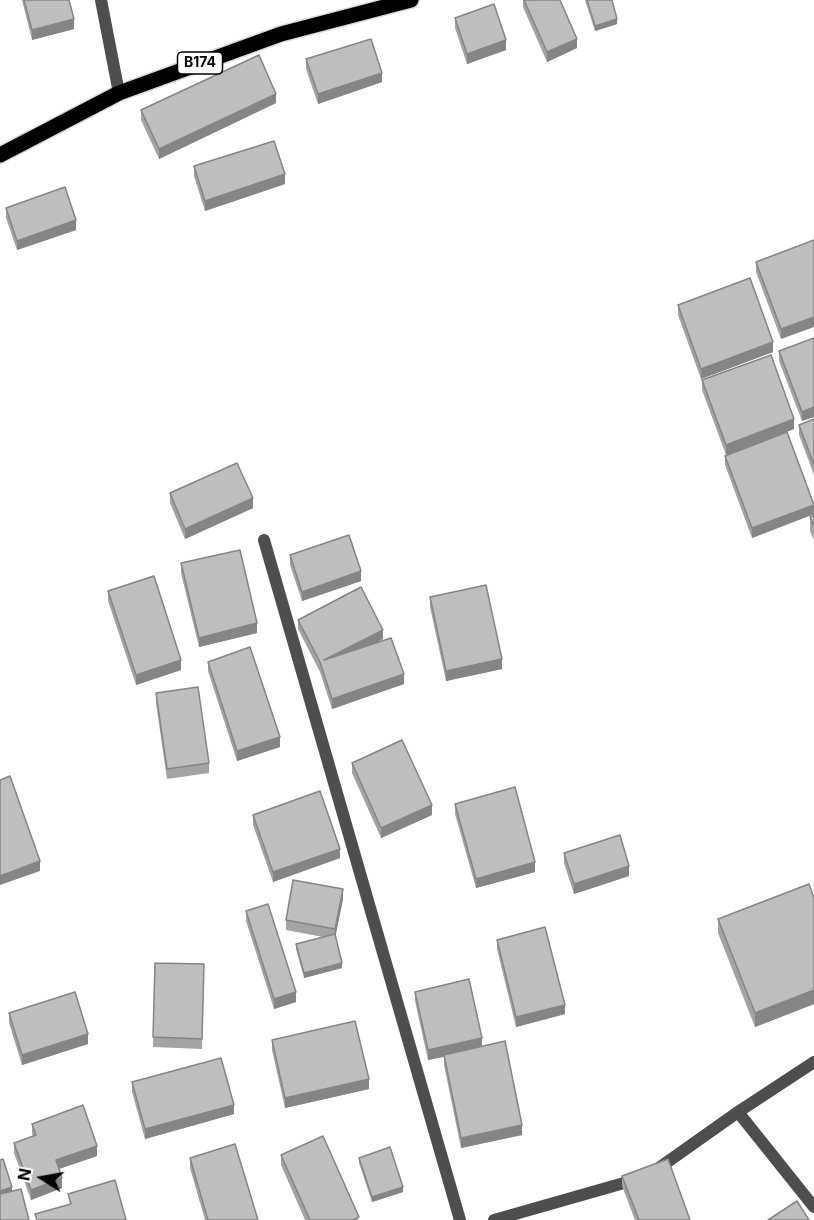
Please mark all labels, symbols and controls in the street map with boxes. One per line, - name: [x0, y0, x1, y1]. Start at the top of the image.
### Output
- road number: B174: [178, 52, 222, 74]
- north arrow: [12, 1148, 72, 1208]
- text: N: [13, 1167, 35, 1182]

